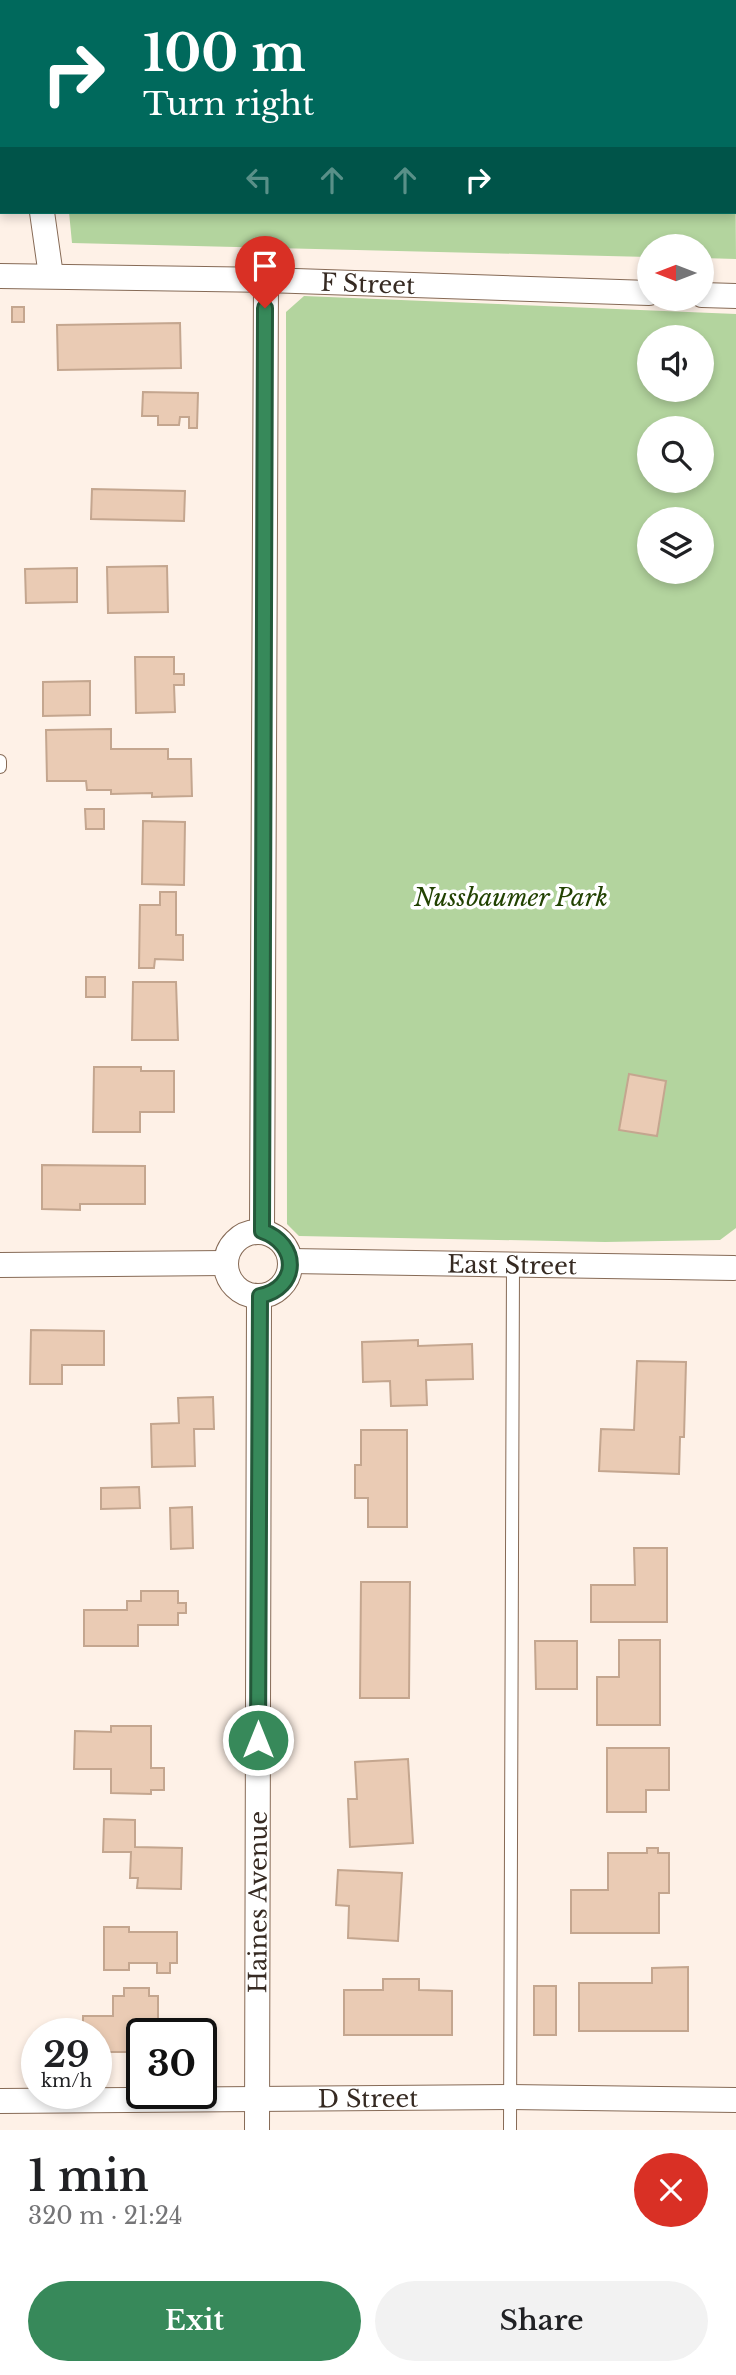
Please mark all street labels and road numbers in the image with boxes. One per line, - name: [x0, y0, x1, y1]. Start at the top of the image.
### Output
- street label: F Street: [320, 267, 416, 300]
- street label: East Street: [447, 1249, 577, 1280]
- street label: Haines Avenue: [243, 1811, 272, 1993]
- street label: D Street: [318, 2083, 418, 2113]

